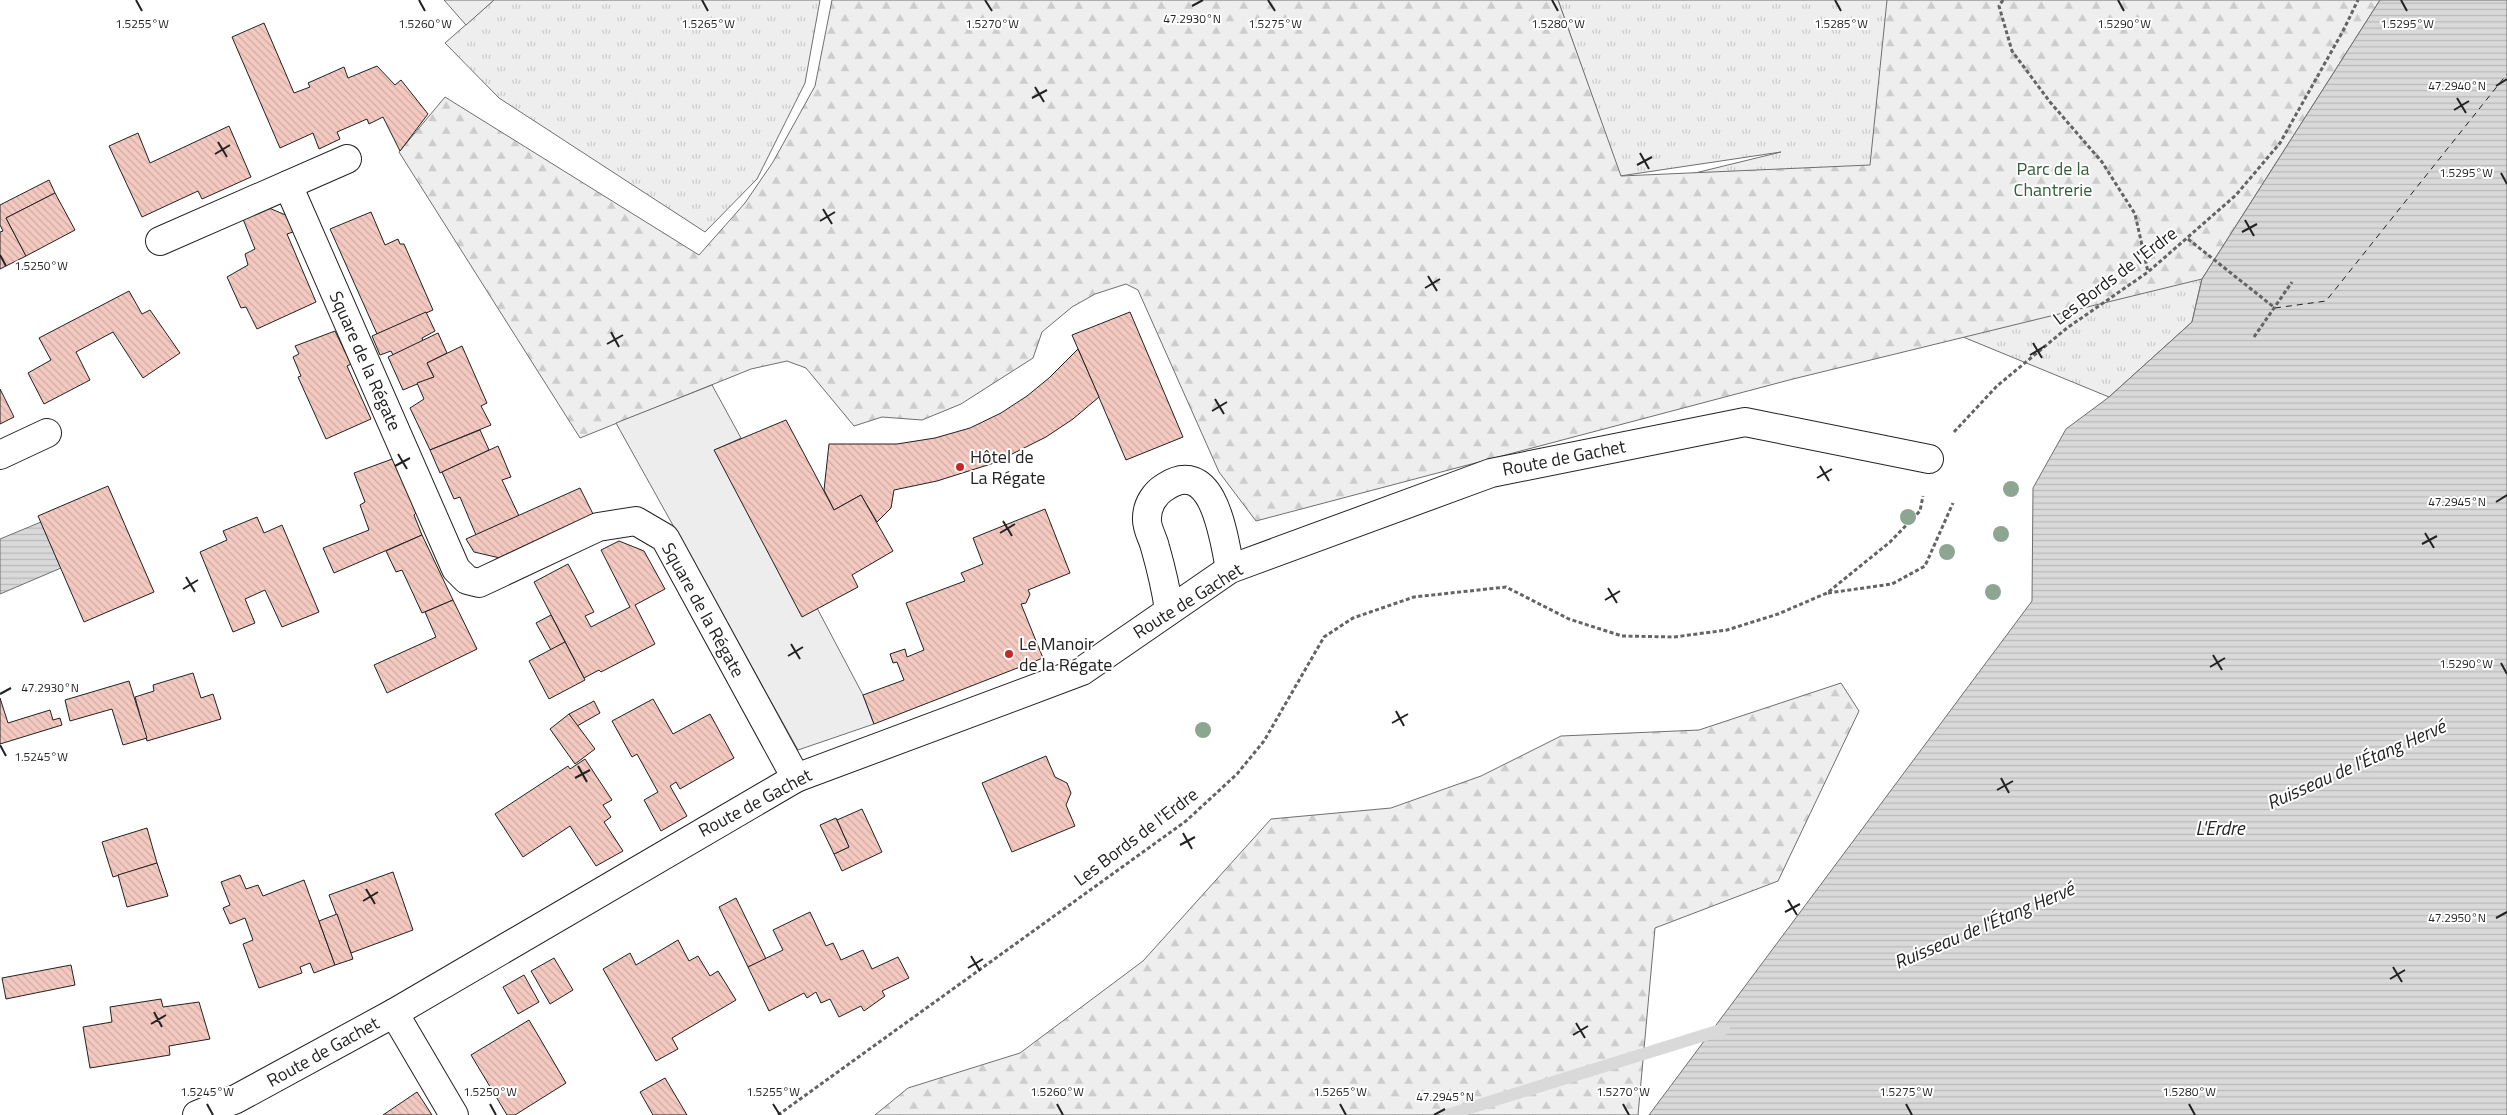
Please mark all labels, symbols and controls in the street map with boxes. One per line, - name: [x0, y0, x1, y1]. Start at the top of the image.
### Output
- text: 47.2930°N: [1163, 9, 1221, 28]
- text: 1.5255°W: [115, 14, 169, 33]
- text: 1.5260°W: [398, 14, 452, 33]
- text: 1.5265°W: [681, 14, 735, 33]
- text: 1.5270°W: [965, 14, 1019, 33]
- text: 1.5275°W: [1248, 14, 1302, 33]
- text: 1.5280°W: [1531, 14, 1585, 33]
- text: 1.5285°W: [1814, 14, 1868, 33]
- text: 1.5290°W: [2097, 14, 2151, 33]
- text: 1.5295°W: [2380, 14, 2434, 33]
- text: 47.2940°N: [2428, 76, 2486, 95]
- park label: Parc de la Chantrerie: [2014, 155, 2092, 203]
- text: 1.5295°W: [2439, 163, 2493, 182]
- street label: Les Bords de l'Erdre: [2047, 220, 2183, 331]
- text: 1.5250°W: [14, 256, 68, 275]
- street label: Square de la Régate: [323, 287, 408, 435]
- street label: Route de Gachet: [1500, 432, 1628, 483]
- place label: Hôtel de La Régate: [970, 443, 1045, 491]
- marker: Hôtel de La Régate: [954, 461, 966, 473]
- text: 47.2945°N: [2428, 492, 2486, 511]
- street label: Square de la Régate: [655, 537, 752, 682]
- street label: Route de Gachet: [1128, 556, 1248, 645]
- place label: Le Manoir de la Régate: [1019, 630, 1112, 678]
- marker: Le Manoir de la Régate: [1003, 648, 1015, 660]
- text: 1.5290°W: [2439, 654, 2493, 673]
- text: 47.2930°N: [21, 678, 79, 697]
- water label: Ruisseau de l'Étang Hervé: [2262, 710, 2452, 816]
- text: 1.5245°W: [14, 747, 68, 766]
- street label: Route de Gachet: [693, 761, 817, 844]
- street label: Les Bords de l'Erdre: [1068, 781, 1204, 892]
- water label: L'Erdre: [2195, 813, 2246, 842]
- water label: Ruisseau de l'Étang Hervé: [1889, 873, 2080, 976]
- text: 47.2950°N: [2428, 908, 2486, 927]
- street label: Route de Gachet: [262, 1009, 385, 1094]
- text: 1.5245°W: [180, 1082, 234, 1101]
- text: 1.5250°W: [463, 1082, 517, 1101]
- text: 1.5255°W: [746, 1082, 800, 1101]
- text: 1.5260°W: [1030, 1082, 1084, 1101]
- text: 1.5265°W: [1313, 1082, 1367, 1101]
- text: 1.5270°W: [1596, 1082, 1650, 1101]
- text: 1.5275°W: [1879, 1082, 1933, 1101]
- text: 1.5280°W: [2162, 1082, 2216, 1101]
- text: 47.2945°N: [1416, 1087, 1474, 1106]

